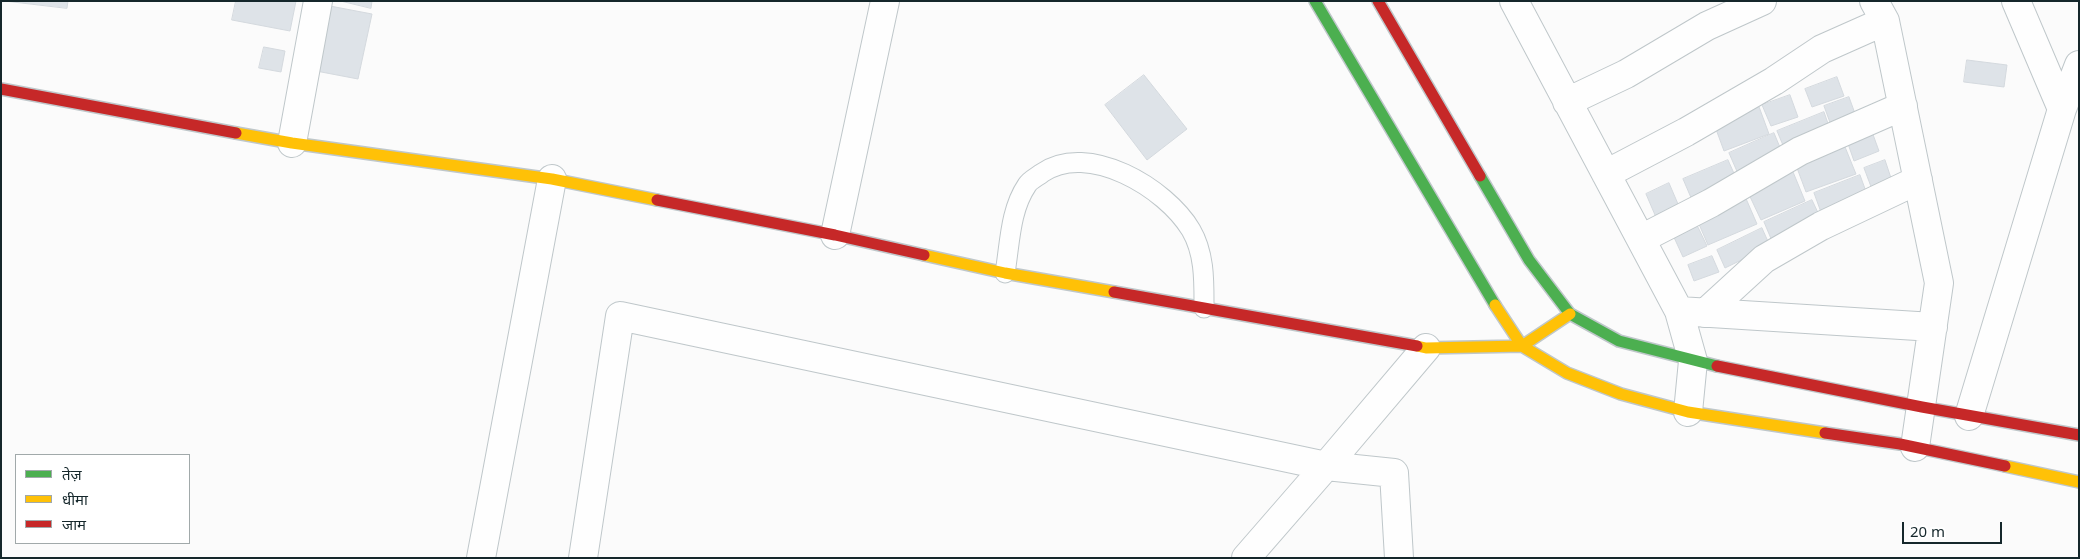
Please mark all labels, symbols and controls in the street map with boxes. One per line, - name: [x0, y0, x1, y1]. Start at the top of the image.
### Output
- legend: [15, 454, 190, 544]
- text: तेज़: [62, 464, 82, 484]
- text: धीमा: [62, 489, 88, 509]
- scale bar: [1905, 512, 2005, 544]
- text: जाम: [62, 514, 86, 534]
- text: 20 m: [1910, 521, 1945, 541]

